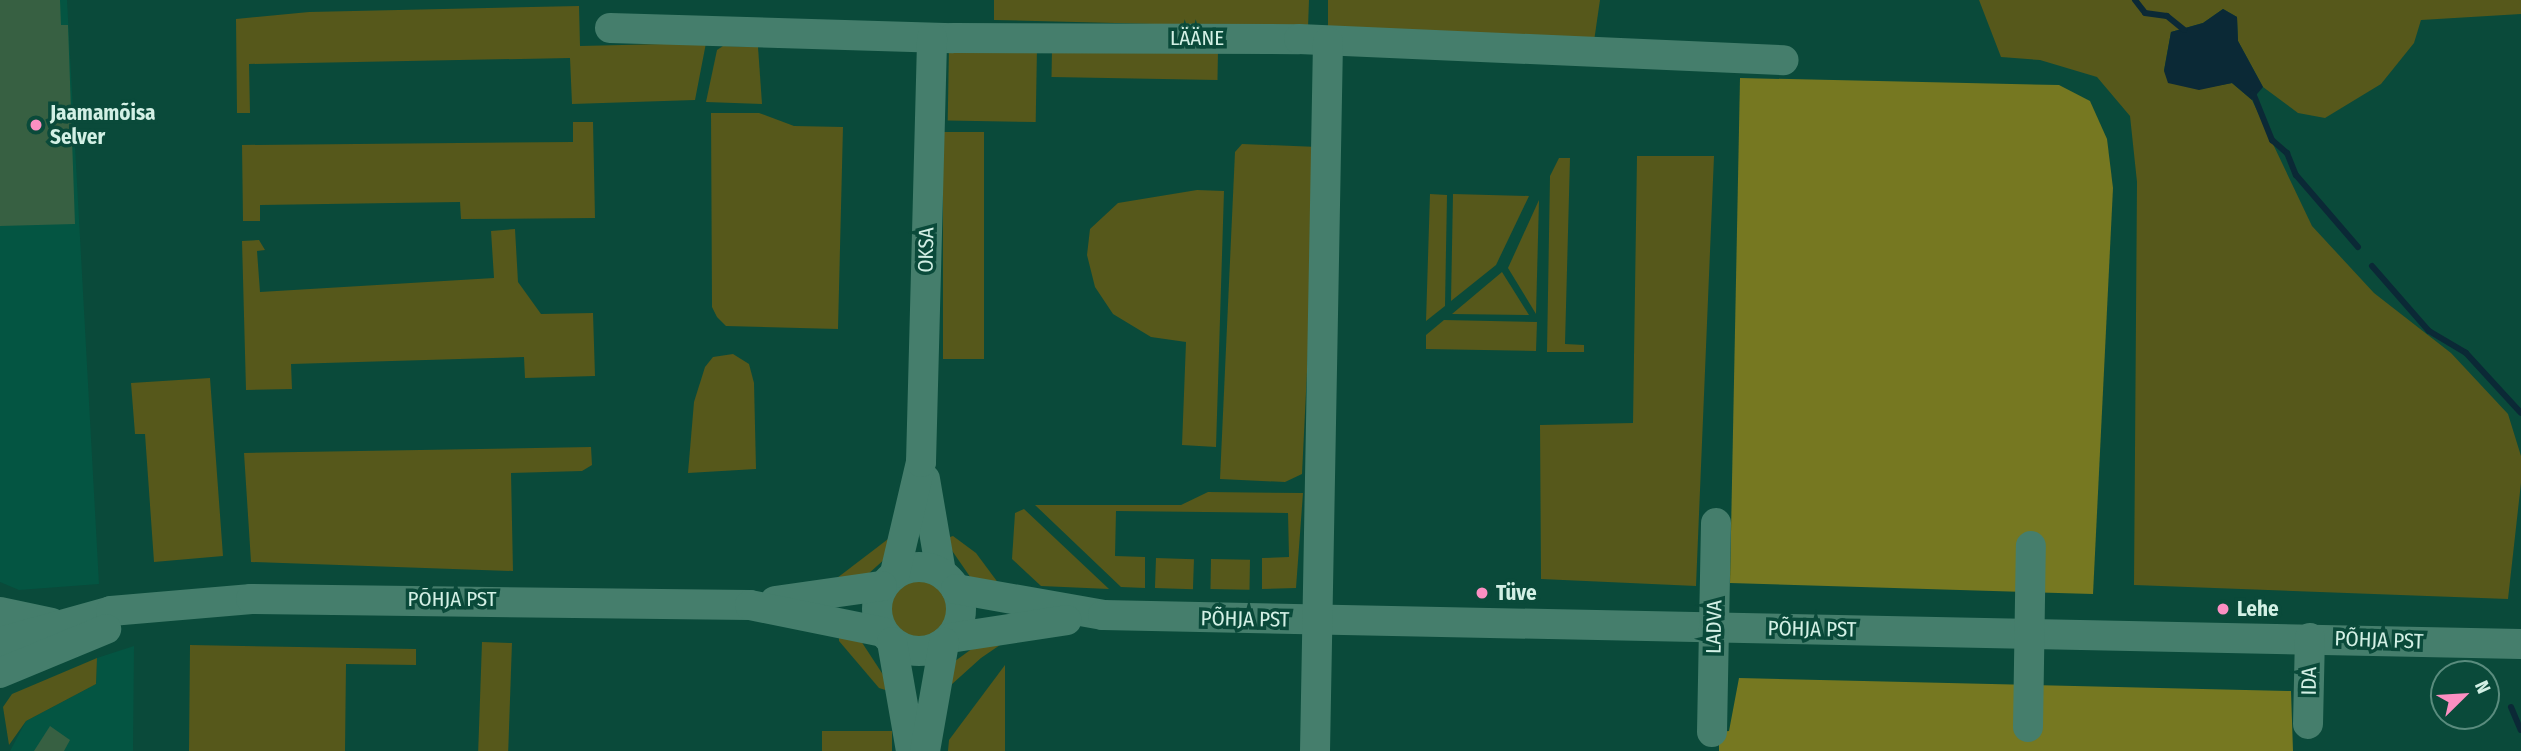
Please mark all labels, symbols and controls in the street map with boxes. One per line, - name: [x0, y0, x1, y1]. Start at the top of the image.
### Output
- street label: LÄÄNE: [1170, 25, 1224, 51]
- place label: Jaamamõisa Selver: [50, 100, 156, 150]
- marker: Jaamamõisa Selver: [28, 117, 44, 133]
- street label: OKSA: [913, 227, 939, 273]
- place label: Tüve: [1496, 580, 1537, 606]
- marker: Tüve: [1474, 585, 1490, 601]
- street label: PÕHJA PST: [408, 586, 496, 612]
- place label: Lehe: [2237, 596, 2279, 622]
- street label: LADVA: [1701, 600, 1727, 654]
- marker: Lehe: [2215, 601, 2231, 617]
- street label: PÕHJA PST: [1200, 606, 1290, 632]
- street label: PÕHJA PST: [1767, 616, 1857, 642]
- street label: PÕHJA PST: [2334, 626, 2424, 654]
- north arrow: [2430, 660, 2500, 730]
- street label: IDA: [2296, 667, 2322, 695]
- text: N: [2470, 677, 2496, 697]

